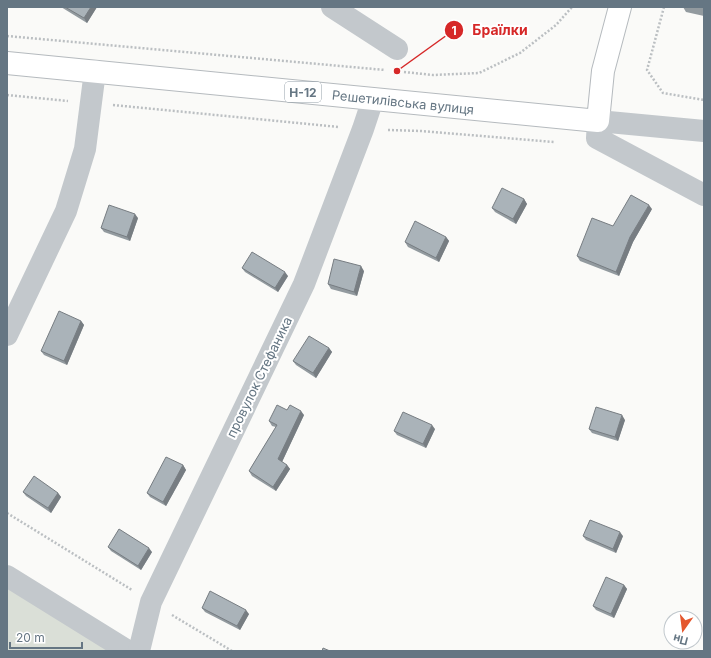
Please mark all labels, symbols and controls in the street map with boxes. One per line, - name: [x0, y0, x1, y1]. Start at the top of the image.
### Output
- callout: Браїлки: [444, 17, 535, 43]
- text: Браїлки: [472, 21, 528, 38]
- text: 1: [451, 23, 457, 38]
- road number: Н-12: [285, 82, 321, 102]
- street label: Решетилівська вулиця: [331, 87, 475, 117]
- street label: провулок Стефаника: [223, 314, 295, 440]
- north arrow: [663, 610, 703, 650]
- scale bar: [10, 624, 82, 650]
- text: 20 m: [16, 630, 45, 645]
- text: Пн: [671, 631, 690, 648]

